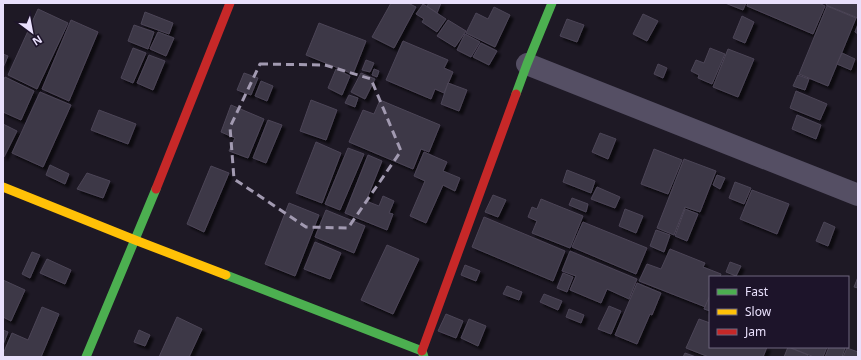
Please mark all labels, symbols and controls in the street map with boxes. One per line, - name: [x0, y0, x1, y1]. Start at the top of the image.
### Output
- north arrow: [12, 12, 52, 52]
- text: N: [30, 32, 45, 50]
- legend: [709, 276, 849, 348]
- text: Fast: [745, 283, 769, 300]
- text: Slow: [745, 303, 772, 320]
- text: Jam: [744, 323, 766, 340]

